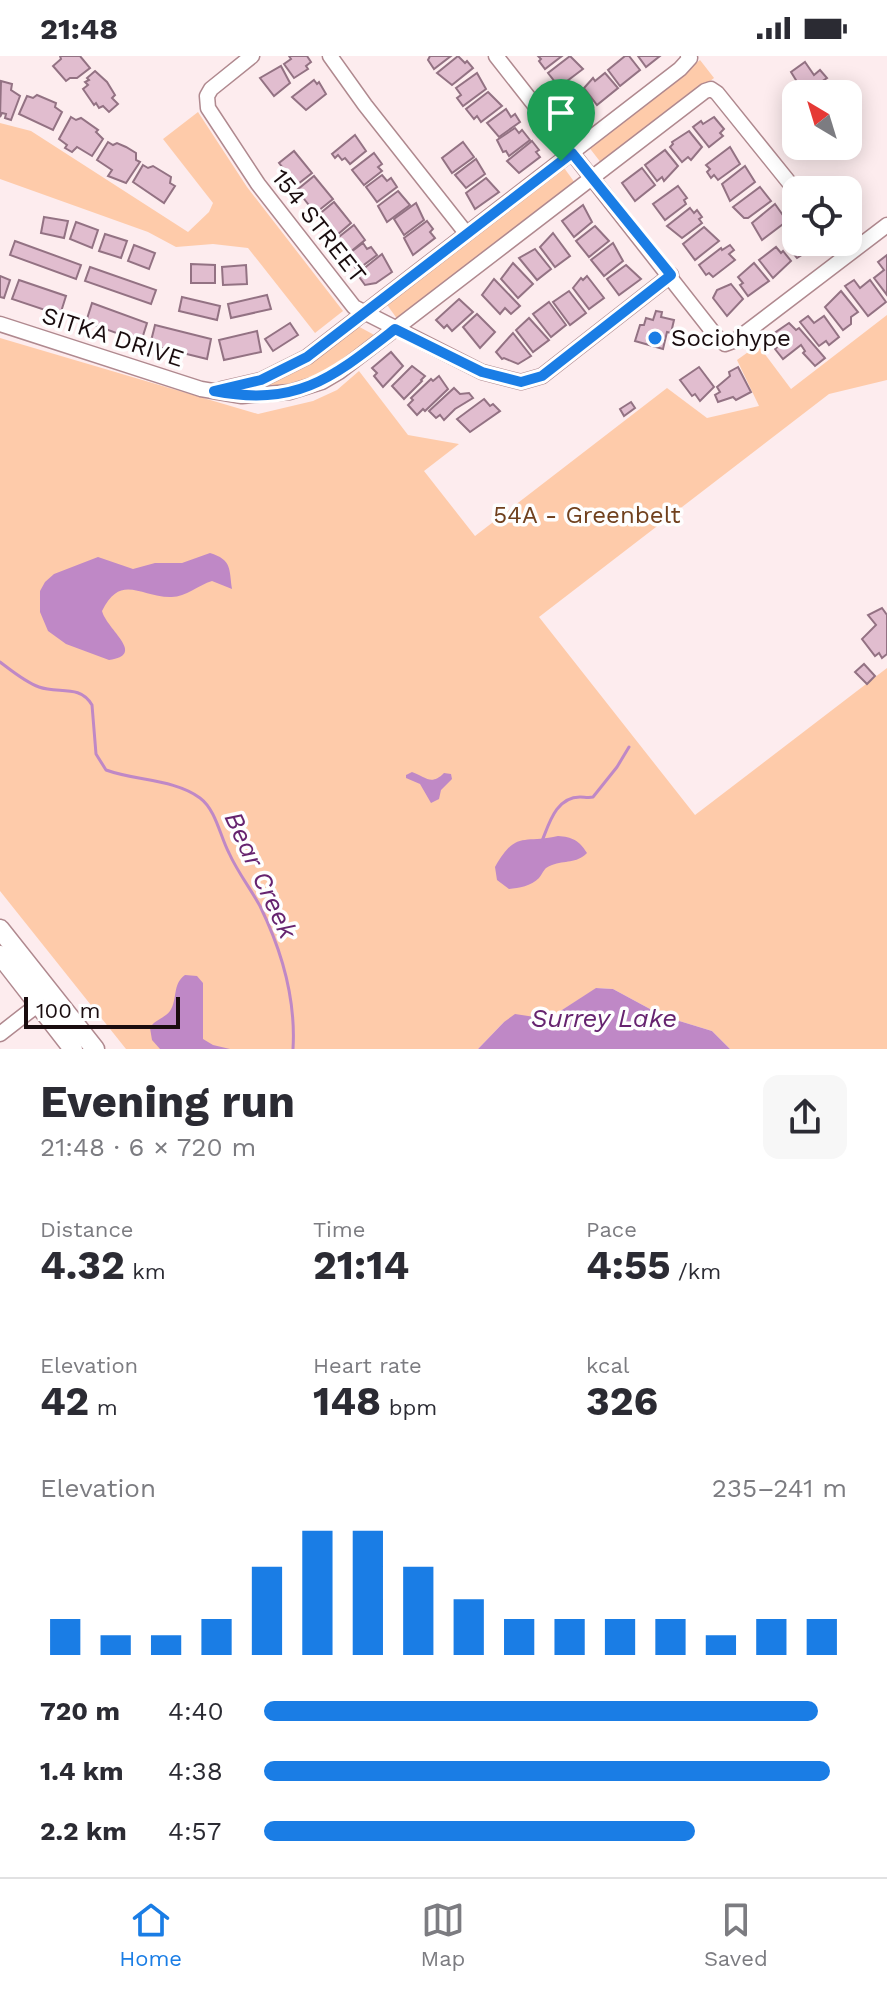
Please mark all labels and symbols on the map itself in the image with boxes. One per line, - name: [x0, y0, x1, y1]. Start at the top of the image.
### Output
- pin: [527, 79, 595, 161]
- north arrow: [782, 80, 862, 160]
- street label: 154 STREET: [266, 164, 372, 288]
- street label: SITKA DRIVE: [39, 301, 187, 373]
- place label: Sociohype: [671, 324, 791, 352]
- marker: Sociohype: [646, 329, 664, 347]
- park label: 54A - Greenbelt: [493, 501, 681, 529]
- water label: Bear Creek: [219, 807, 304, 944]
- scale bar: [24, 993, 180, 1029]
- water label: Surrey Lake: [531, 1003, 677, 1033]

